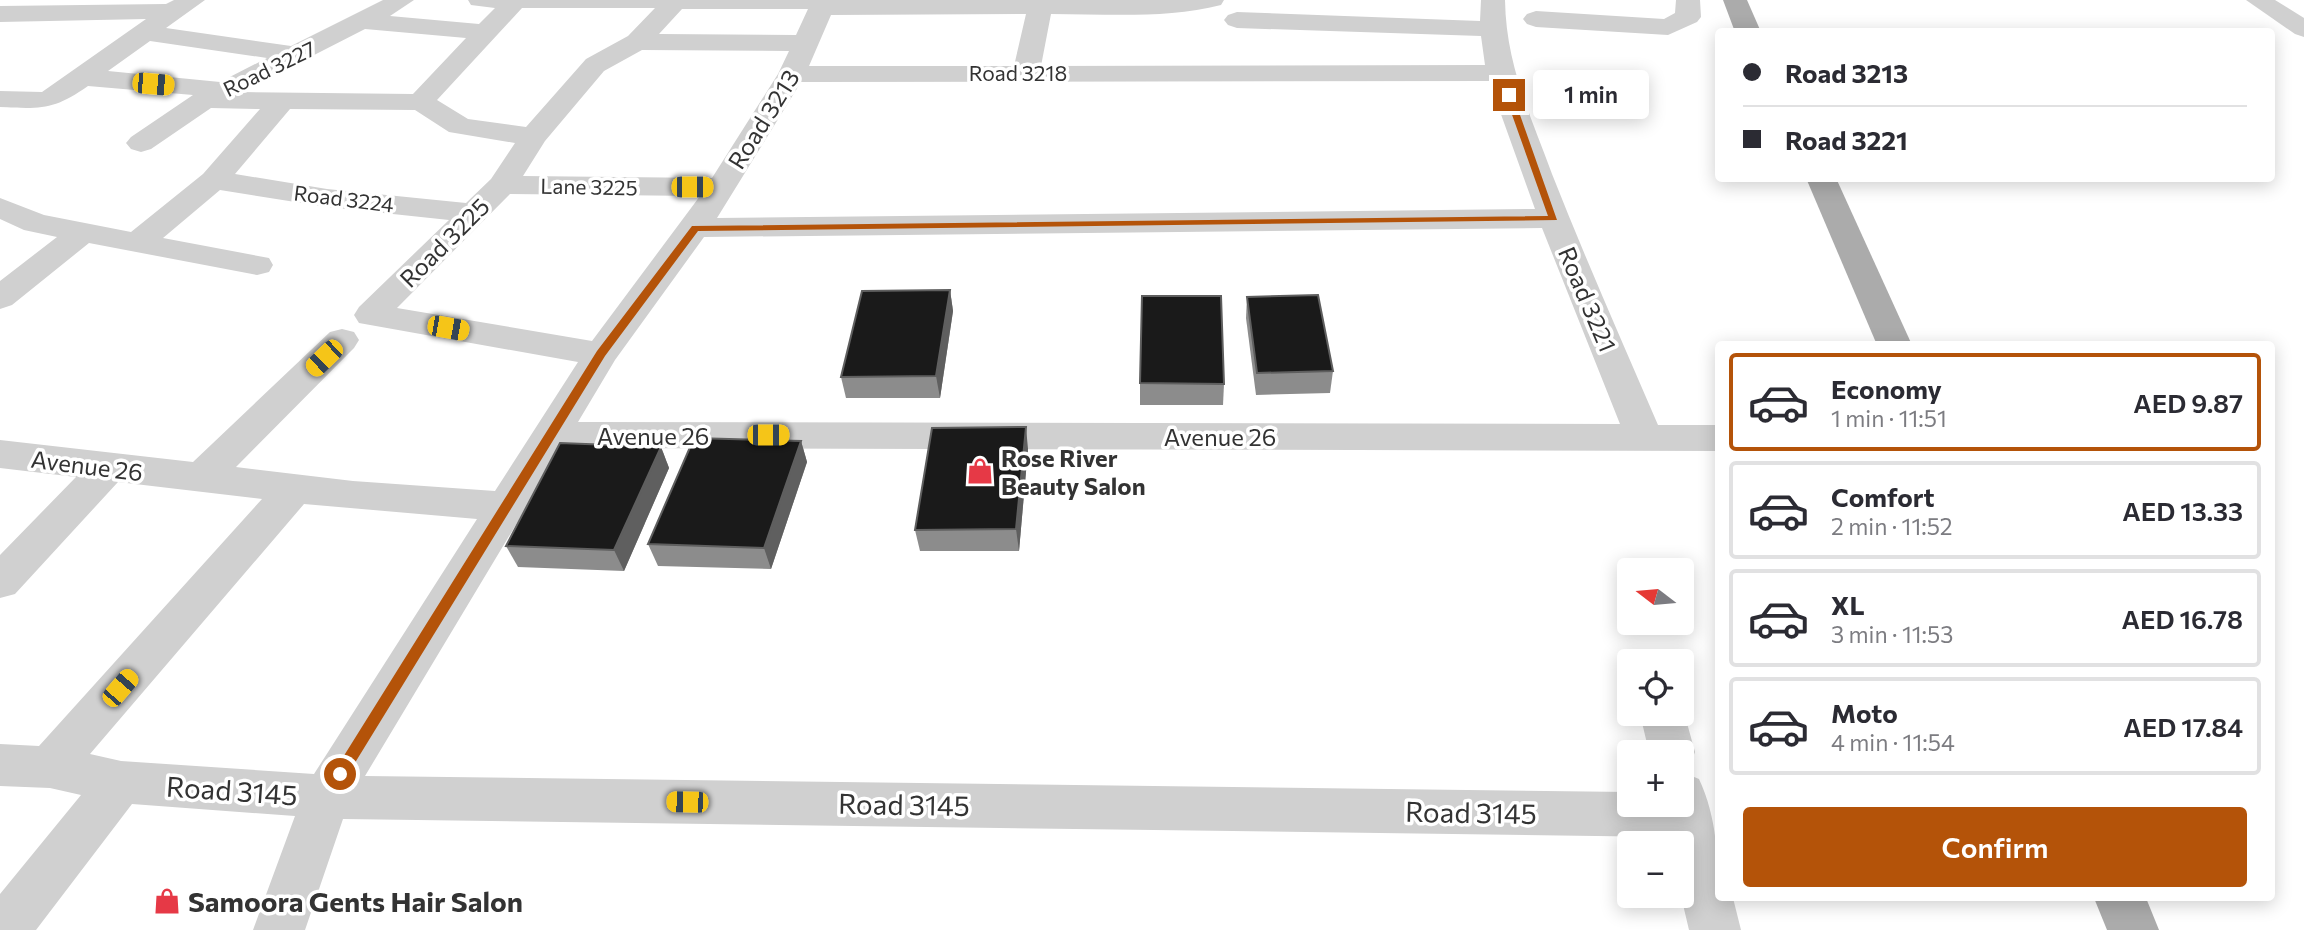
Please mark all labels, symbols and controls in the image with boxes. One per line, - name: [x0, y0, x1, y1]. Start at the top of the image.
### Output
- street label: Road 3227: [219, 35, 319, 101]
- text: Road 3213: [1785, 57, 1908, 88]
- street label: Road 3218: [969, 60, 1067, 85]
- street label: Road 3213: [721, 64, 805, 174]
- callout: 1 min: [1534, 70, 1649, 119]
- car: [132, 72, 175, 96]
- route end: [1493, 79, 1525, 111]
- text: 1 min: [1564, 80, 1618, 108]
- text: Road 3221: [1785, 124, 1908, 155]
- street label: Lane 3225: [540, 173, 638, 199]
- car: [672, 177, 714, 198]
- street label: Road 3224: [293, 179, 396, 217]
- street label: Road 3225: [393, 191, 495, 293]
- street label: Road 3221: [1553, 242, 1623, 356]
- car: [426, 314, 471, 342]
- car: [302, 336, 347, 380]
- icon: car: [1747, 371, 1810, 434]
- text: Economy: [1831, 373, 1942, 404]
- text: AED 9.87: [2133, 387, 2243, 418]
- text: 1 min · 11:51: [1831, 404, 1947, 432]
- street label: Avenue 26: [597, 421, 709, 450]
- street label: Avenue 26: [1164, 422, 1276, 451]
- car: [748, 425, 790, 446]
- place label: Rose River Beauty Salon: [1001, 443, 1146, 500]
- street label: Avenue 26: [29, 444, 145, 486]
- shop icon: Rose River Beauty Salon: [965, 456, 995, 486]
- icon: car: [1747, 479, 1810, 542]
- text: Comfort: [1831, 481, 1934, 512]
- text: AED 13.33: [2122, 495, 2243, 526]
- text: 2 min · 11:52: [1831, 512, 1953, 540]
- north arrow: [1617, 558, 1694, 635]
- map controls: [1617, 558, 1694, 908]
- icon: car: [1747, 587, 1810, 650]
- text: XL: [1831, 589, 1865, 620]
- text: AED 16.78: [2122, 603, 2243, 634]
- text: 3 min · 11:53: [1831, 620, 1953, 648]
- button: locate: [1617, 649, 1694, 726]
- car: [99, 665, 142, 711]
- icon: car: [1747, 695, 1810, 758]
- text: Moto: [1831, 697, 1898, 728]
- text: AED 17.84: [2123, 711, 2243, 742]
- text: 4 min · 11:54: [1831, 728, 1955, 756]
- button: +: [1617, 740, 1694, 817]
- route start: [324, 758, 356, 790]
- street label: Road 3145: [165, 768, 299, 812]
- street label: Road 3145: [838, 786, 970, 822]
- car: [666, 791, 709, 813]
- street label: Road 3145: [1405, 794, 1537, 830]
- button: Confirm: [1743, 807, 2247, 887]
- button: −: [1617, 831, 1694, 908]
- place label: Samoora Gents Hair Salon: [188, 884, 523, 918]
- shop icon: Samoora Gents Hair Salon: [152, 886, 182, 916]

